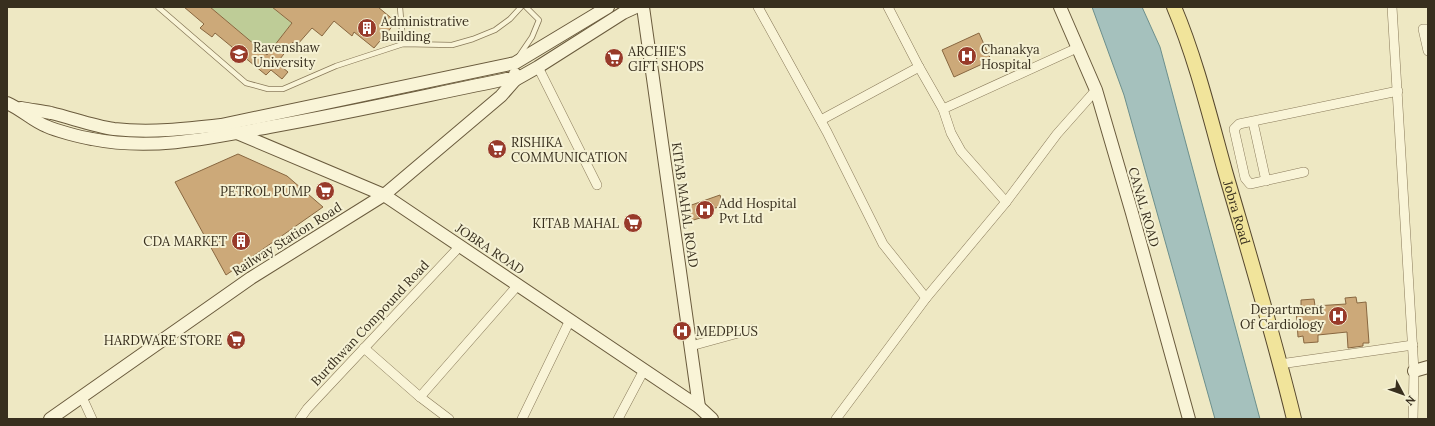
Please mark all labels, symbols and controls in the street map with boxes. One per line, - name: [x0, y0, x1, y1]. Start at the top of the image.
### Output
- place label: Administrative Building: [380, 13, 469, 45]
- building icon: Administrative Building: [356, 17, 378, 39]
- place label: Ravenshaw University: [253, 39, 320, 71]
- place label: Chanakya Hospital: [981, 41, 1040, 73]
- school or university icon: Ravenshaw University: [228, 43, 250, 65]
- place label: ARCHIE'S GIFT SHOPS: [627, 43, 704, 75]
- hospital icon: Chanakya Hospital: [956, 45, 978, 67]
- supermarket icon: ARCHIE'S GIFT SHOPS: [603, 47, 625, 69]
- place label: RISHIKA COMMUNICATION: [511, 134, 628, 166]
- supermarket icon: RISHIKA COMMUNICATION: [486, 138, 508, 160]
- street label: KITAB MAHAL ROAD: [668, 141, 702, 269]
- street label: CANAL ROAD: [1124, 165, 1164, 249]
- street label: Jobra Road: [1219, 178, 1255, 247]
- supermarket icon: PETROL PUMP: [314, 180, 336, 202]
- place label: PETROL PUMP: [220, 183, 311, 200]
- place label: Add Hospital Pvt Ltd: [718, 195, 797, 227]
- street label: Railway Station Road: [229, 198, 345, 280]
- hospital icon: Add Hospital Pvt Ltd: [694, 199, 716, 221]
- supermarket icon: KITAB MAHAL: [622, 212, 644, 234]
- place label: KITAB MAHAL: [532, 215, 619, 232]
- street label: JOBRA ROAD: [451, 219, 528, 278]
- building icon: CDA MARKET: [230, 230, 252, 252]
- place label: CDA MARKET: [143, 233, 228, 250]
- street label: Burdhwan Compound Road: [307, 256, 433, 389]
- place label: Department Of Cardiology: [1240, 301, 1324, 333]
- hospital icon: Department Of Cardiology: [1327, 305, 1349, 327]
- hospital icon: MEDPLUS: [671, 320, 693, 342]
- place label: MEDPLUS: [696, 323, 758, 340]
- supermarket icon: HARDWARE STORE: [225, 329, 247, 351]
- place label: HARDWARE STORE: [104, 332, 222, 349]
- north arrow: [1383, 374, 1423, 414]
- text: N: [1402, 393, 1419, 409]

